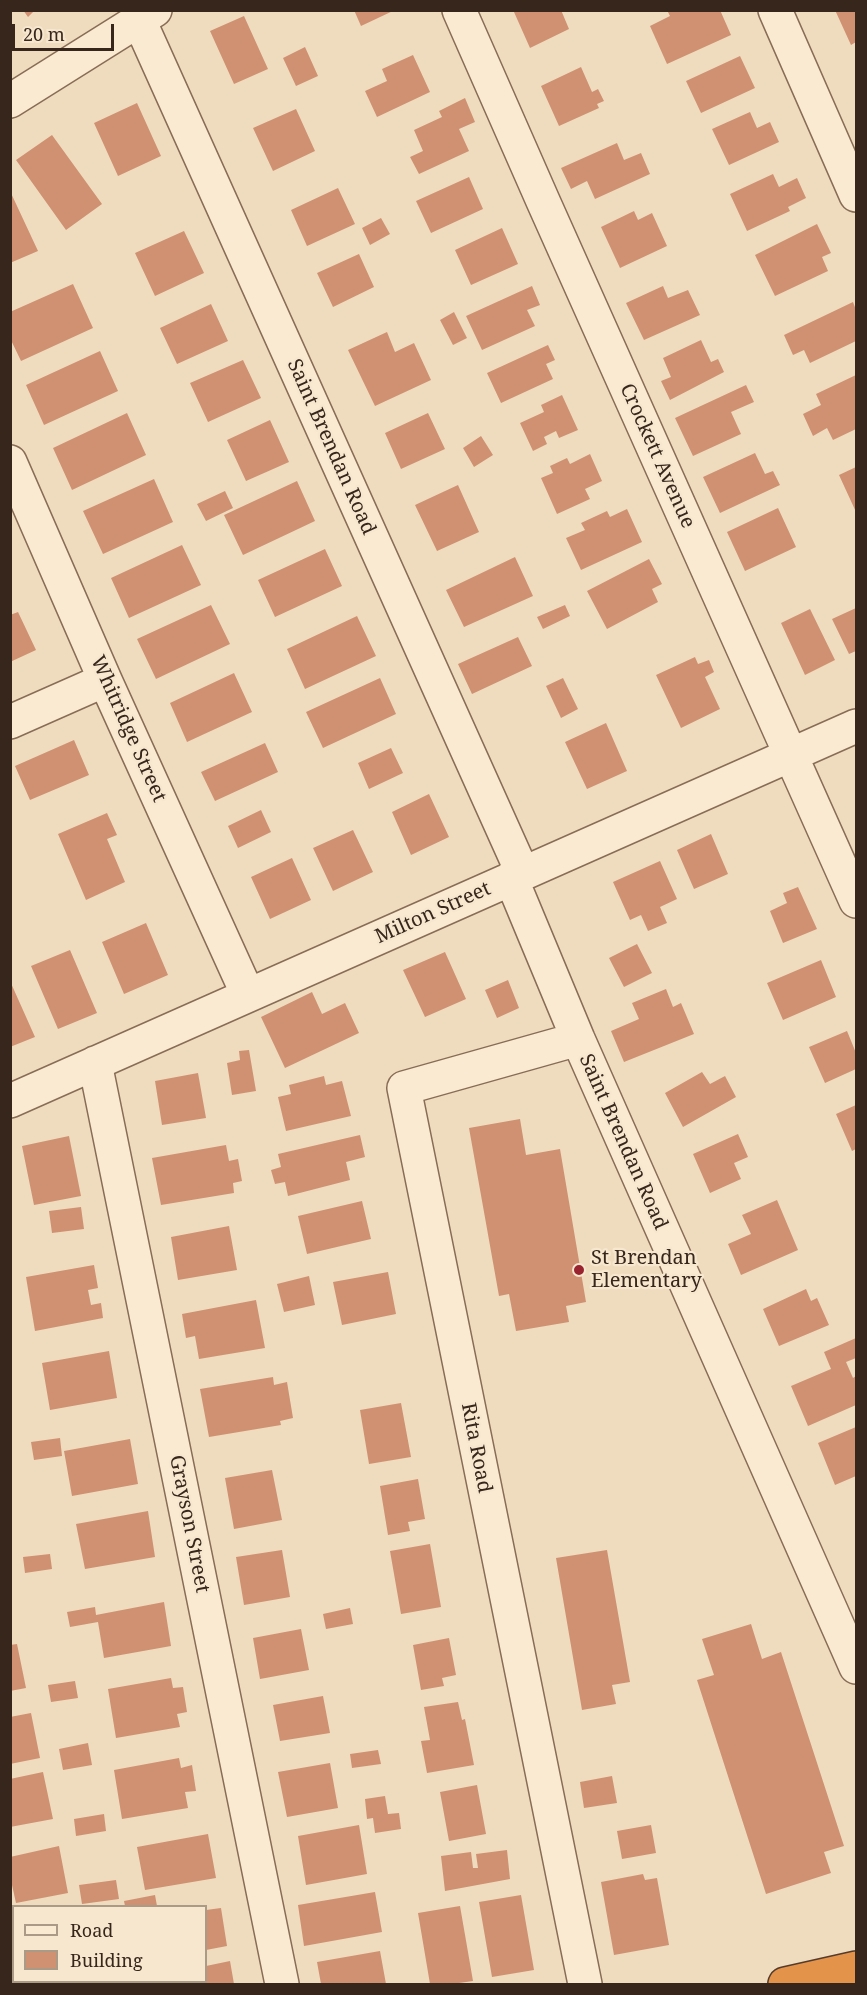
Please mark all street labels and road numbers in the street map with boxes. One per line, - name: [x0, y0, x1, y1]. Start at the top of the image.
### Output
- street label: Saint Brendan Road: [281, 356, 381, 538]
- street label: Crockett Avenue: [614, 380, 700, 532]
- street label: Whitridge Street: [85, 652, 171, 806]
- street label: Milton Street: [372, 877, 494, 949]
- street label: Saint Brendan Road: [573, 1051, 673, 1233]
- street label: Rita Road: [456, 1401, 496, 1495]
- street label: Grayson Street: [164, 1453, 214, 1595]

